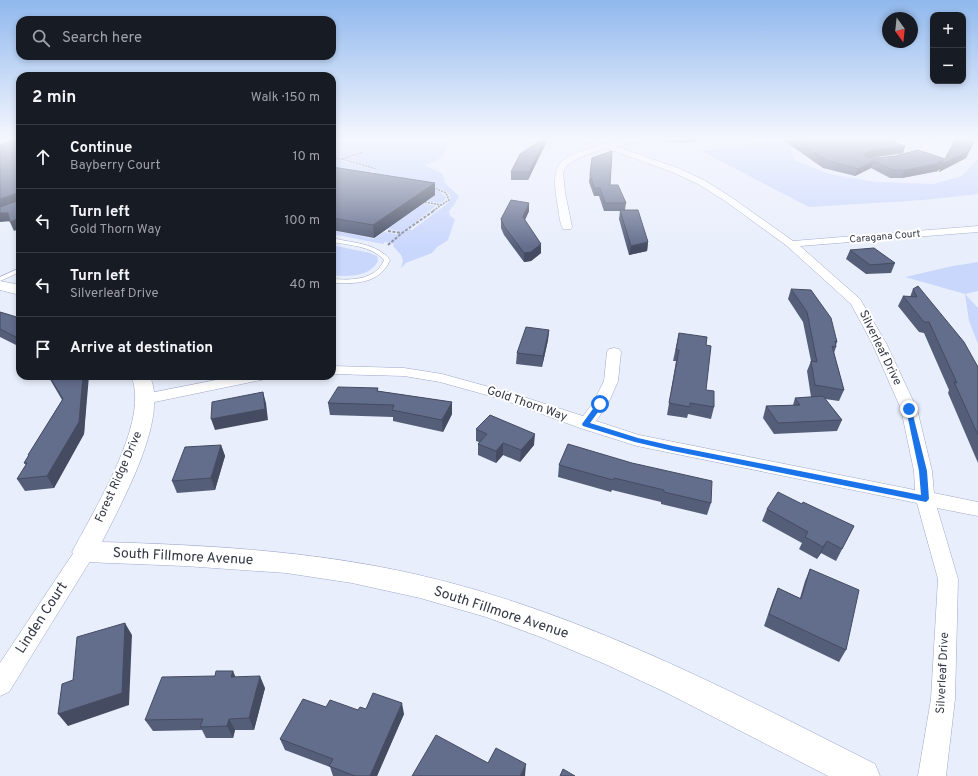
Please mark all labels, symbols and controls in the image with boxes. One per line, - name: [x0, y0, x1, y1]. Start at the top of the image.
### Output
- north arrow: [882, 12, 918, 48]
- map controls: [930, 12, 966, 84]
- button: +: [930, 12, 966, 48]
- search box: [16, 16, 336, 60]
- icon: search: [30, 27, 52, 49]
- text: Search here: [62, 29, 142, 48]
- button: −: [930, 48, 966, 84]
- text: 2 min: [32, 87, 76, 109]
- text: Walk · 150 m: [251, 90, 320, 106]
- text: Continue: [70, 139, 132, 158]
- icon: ahead: [32, 146, 54, 168]
- text: 10 m: [293, 149, 320, 165]
- text: Bayberry Court: [70, 158, 160, 174]
- text: Turn left: [70, 203, 130, 222]
- icon: left: [32, 210, 54, 232]
- text: 100 m: [284, 213, 320, 229]
- text: Gold Thorn Way: [70, 222, 161, 238]
- street label: Caragana Court: [849, 227, 921, 247]
- text: Turn left: [70, 267, 130, 286]
- icon: left: [32, 274, 54, 296]
- text: 40 m: [290, 277, 320, 293]
- text: Silverleaf Drive: [70, 286, 159, 302]
- street label: Silverleaf Drive: [855, 308, 905, 388]
- icon: arrive: [32, 338, 54, 360]
- text: Arrive at destination: [70, 339, 213, 358]
- street label: Gold Thorn Way: [485, 383, 569, 425]
- route start: [591, 395, 609, 413]
- route end: [900, 400, 918, 418]
- street label: Forest Ridge Drive: [92, 429, 146, 525]
- street label: South Fillmore Avenue: [112, 545, 254, 569]
- street label: Linden Court: [13, 579, 71, 657]
- street label: South Fillmore Avenue: [431, 583, 571, 643]
- street label: Silverleaf Drive: [933, 632, 953, 714]

